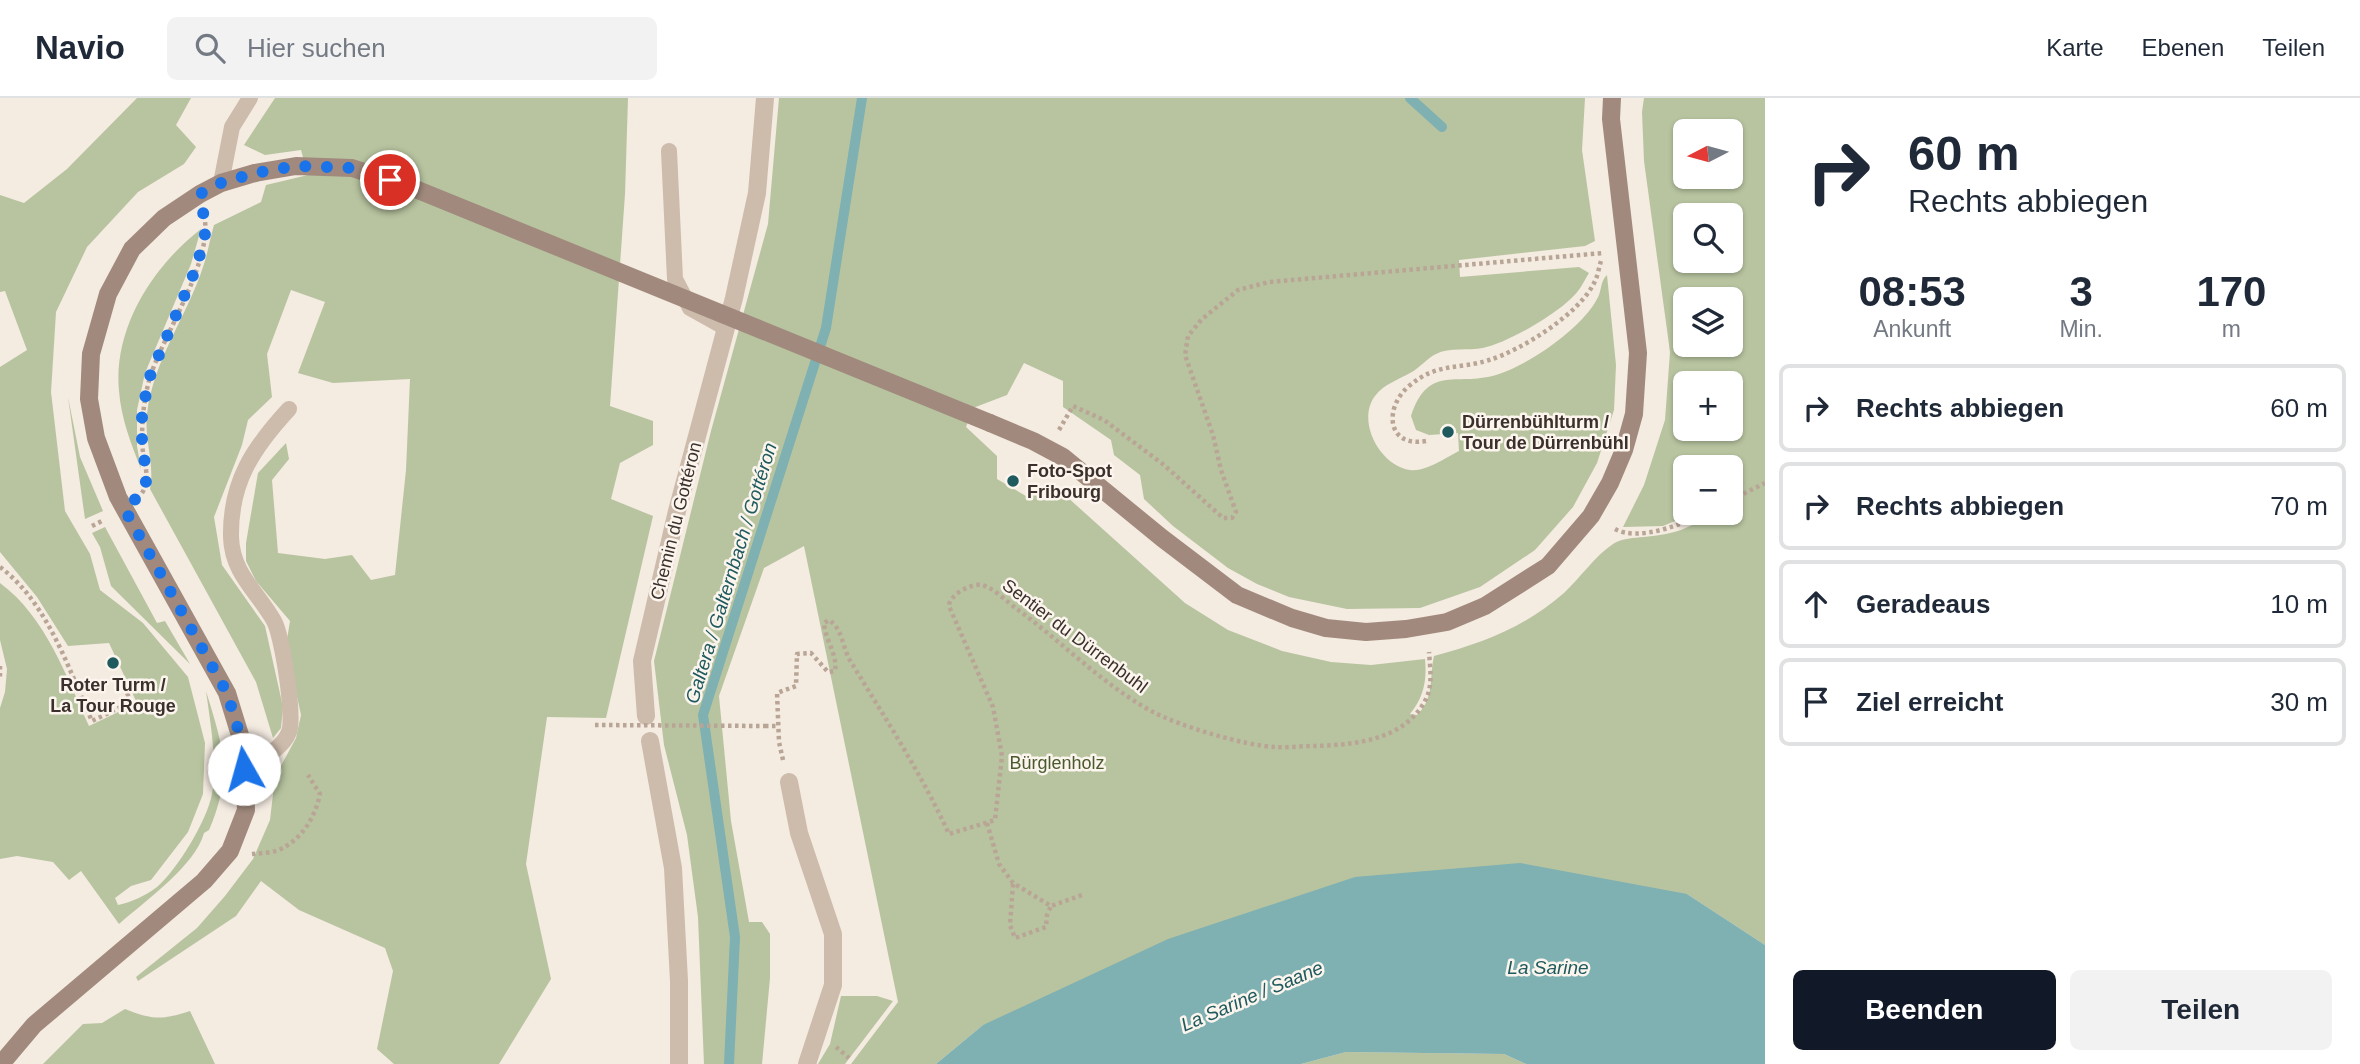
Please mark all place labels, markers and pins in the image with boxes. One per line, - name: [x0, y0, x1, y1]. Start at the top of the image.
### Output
- pin: [360, 150, 420, 210]
- place label: Dürrenbühlturm / Tour de Dürrenbühl: [1462, 412, 1629, 453]
- marker: Dürrenbühlturm / Tour de Dürrenbühl: [1440, 424, 1456, 440]
- place label: Foto-Spot Fribourg: [1027, 461, 1112, 502]
- marker: Foto-Spot Fribourg: [1005, 473, 1021, 489]
- marker: Roter Turm / La Tour Rouge: [105, 655, 121, 671]
- place label: Roter Turm / La Tour Rouge: [50, 675, 176, 716]

